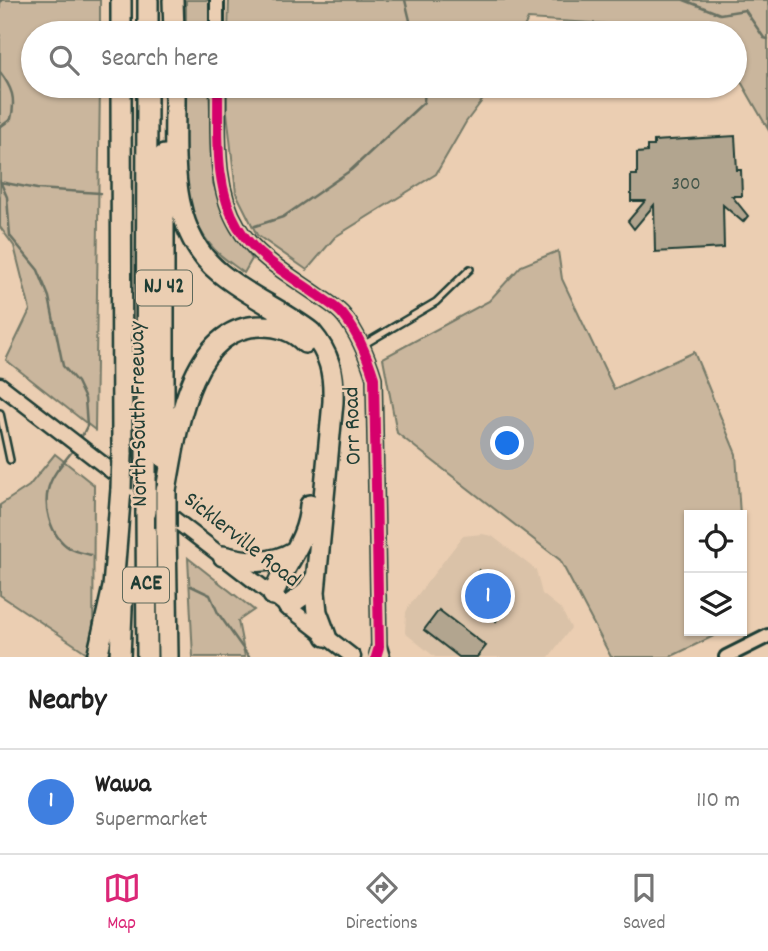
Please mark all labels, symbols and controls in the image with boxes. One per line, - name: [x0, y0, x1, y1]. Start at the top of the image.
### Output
- search box: [21, 21, 747, 98]
- icon: search: [45, 41, 83, 79]
- text: Search here: [101, 41, 219, 78]
- house number: 300: [671, 172, 701, 199]
- road number: NJ 42: [136, 270, 192, 306]
- street label: North-South Freeway: [122, 320, 158, 507]
- street label: Orr Road: [336, 386, 372, 466]
- your location: [490, 426, 524, 460]
- street label: Sicklerville Road: [176, 485, 306, 597]
- map controls: [684, 510, 747, 636]
- button: locate: [684, 510, 747, 573]
- road number: ACE: [123, 568, 169, 602]
- pin: 1: [465, 570, 511, 622]
- button: layers: [684, 573, 747, 636]
- text: Nearby: [28, 681, 106, 724]
- text: Wawa: [95, 767, 151, 804]
- text: 1: [48, 785, 54, 818]
- text: 110 m: [696, 785, 740, 818]
- text: Supermarket: [95, 804, 207, 837]
- tab: Map: [103, 869, 141, 938]
- tab: Directions: [346, 869, 418, 938]
- tab: Saved: [623, 869, 665, 938]

